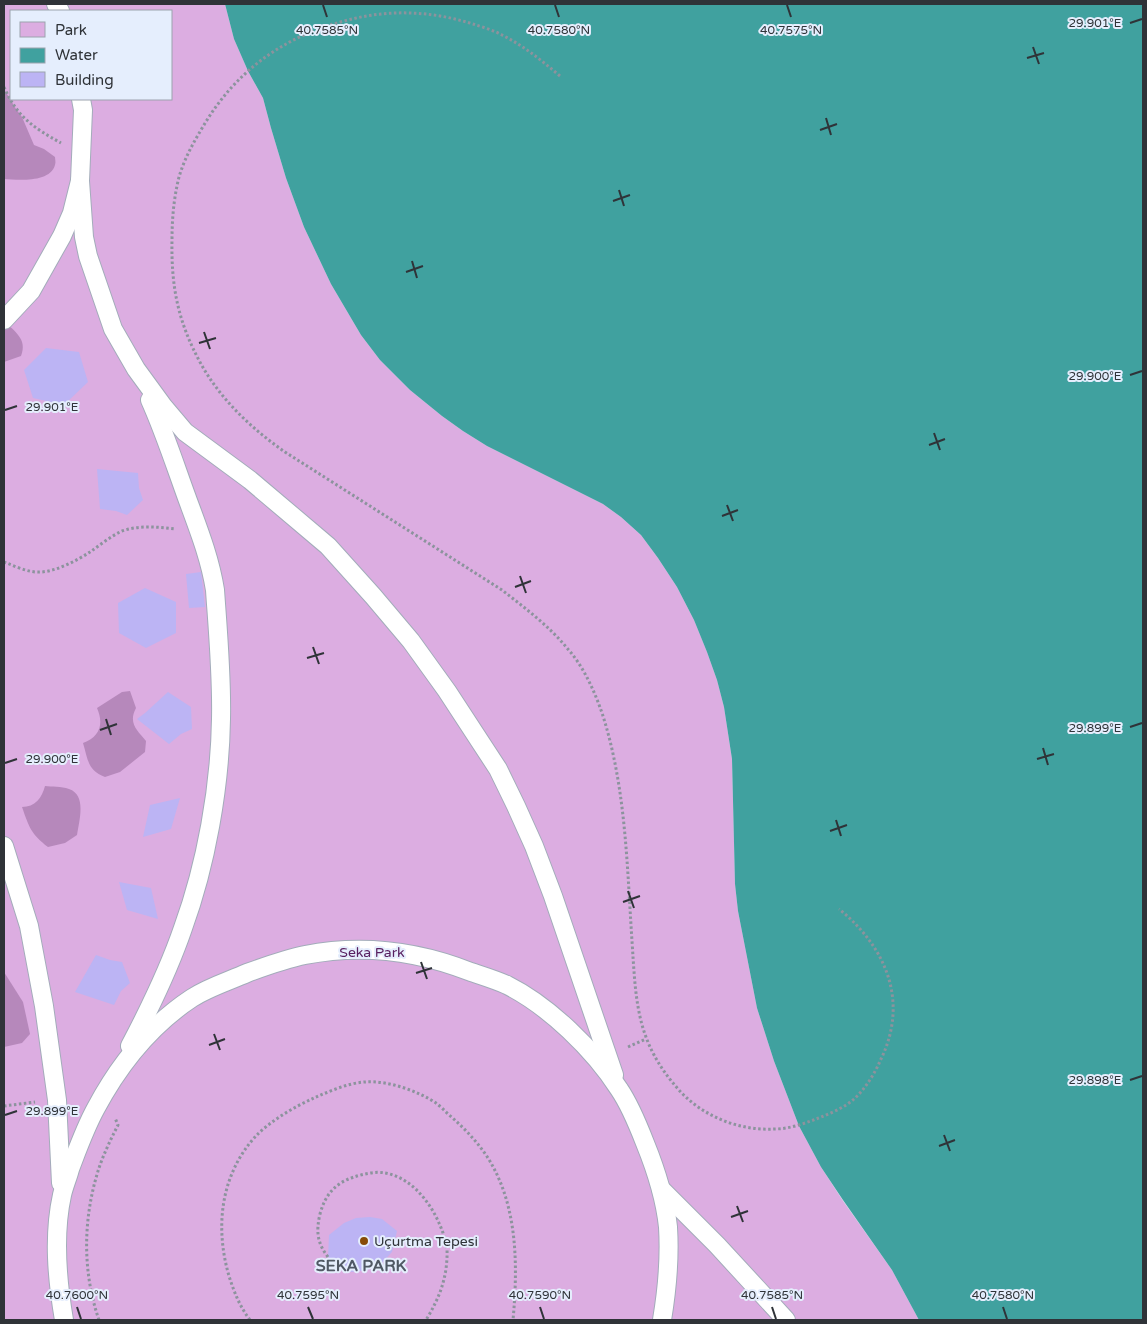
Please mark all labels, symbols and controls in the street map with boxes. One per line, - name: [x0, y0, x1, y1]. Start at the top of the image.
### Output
- legend: [10, 10, 172, 100]
- text: 29.901°E: [1069, 16, 1122, 30]
- text: Park: [55, 21, 87, 39]
- text: 40.7585°N: [296, 23, 358, 37]
- text: 40.7580°N: [528, 23, 590, 37]
- text: 40.7575°N: [760, 23, 822, 37]
- text: Water: [55, 46, 98, 64]
- text: Building: [55, 71, 114, 89]
- text: 29.900°E: [1069, 369, 1122, 383]
- text: 29.901°E: [26, 400, 79, 414]
- text: 29.899°E: [1069, 721, 1122, 735]
- text: 29.900°E: [26, 752, 79, 766]
- park label: Seka Park: [339, 944, 405, 961]
- text: 29.898°E: [1069, 1073, 1122, 1087]
- text: 29.899°E: [26, 1104, 79, 1118]
- place label: Uçurtma Tepesi: [374, 1233, 478, 1250]
- marker: Uçurtma Tepesi: [358, 1235, 370, 1247]
- district label: SEKA PARK: [316, 1256, 407, 1276]
- text: 40.7600°N: [46, 1288, 108, 1302]
- text: 40.7595°N: [277, 1288, 339, 1302]
- text: 40.7590°N: [509, 1288, 571, 1302]
- text: 40.7585°N: [741, 1288, 803, 1302]
- text: 40.7580°N: [972, 1288, 1034, 1302]

